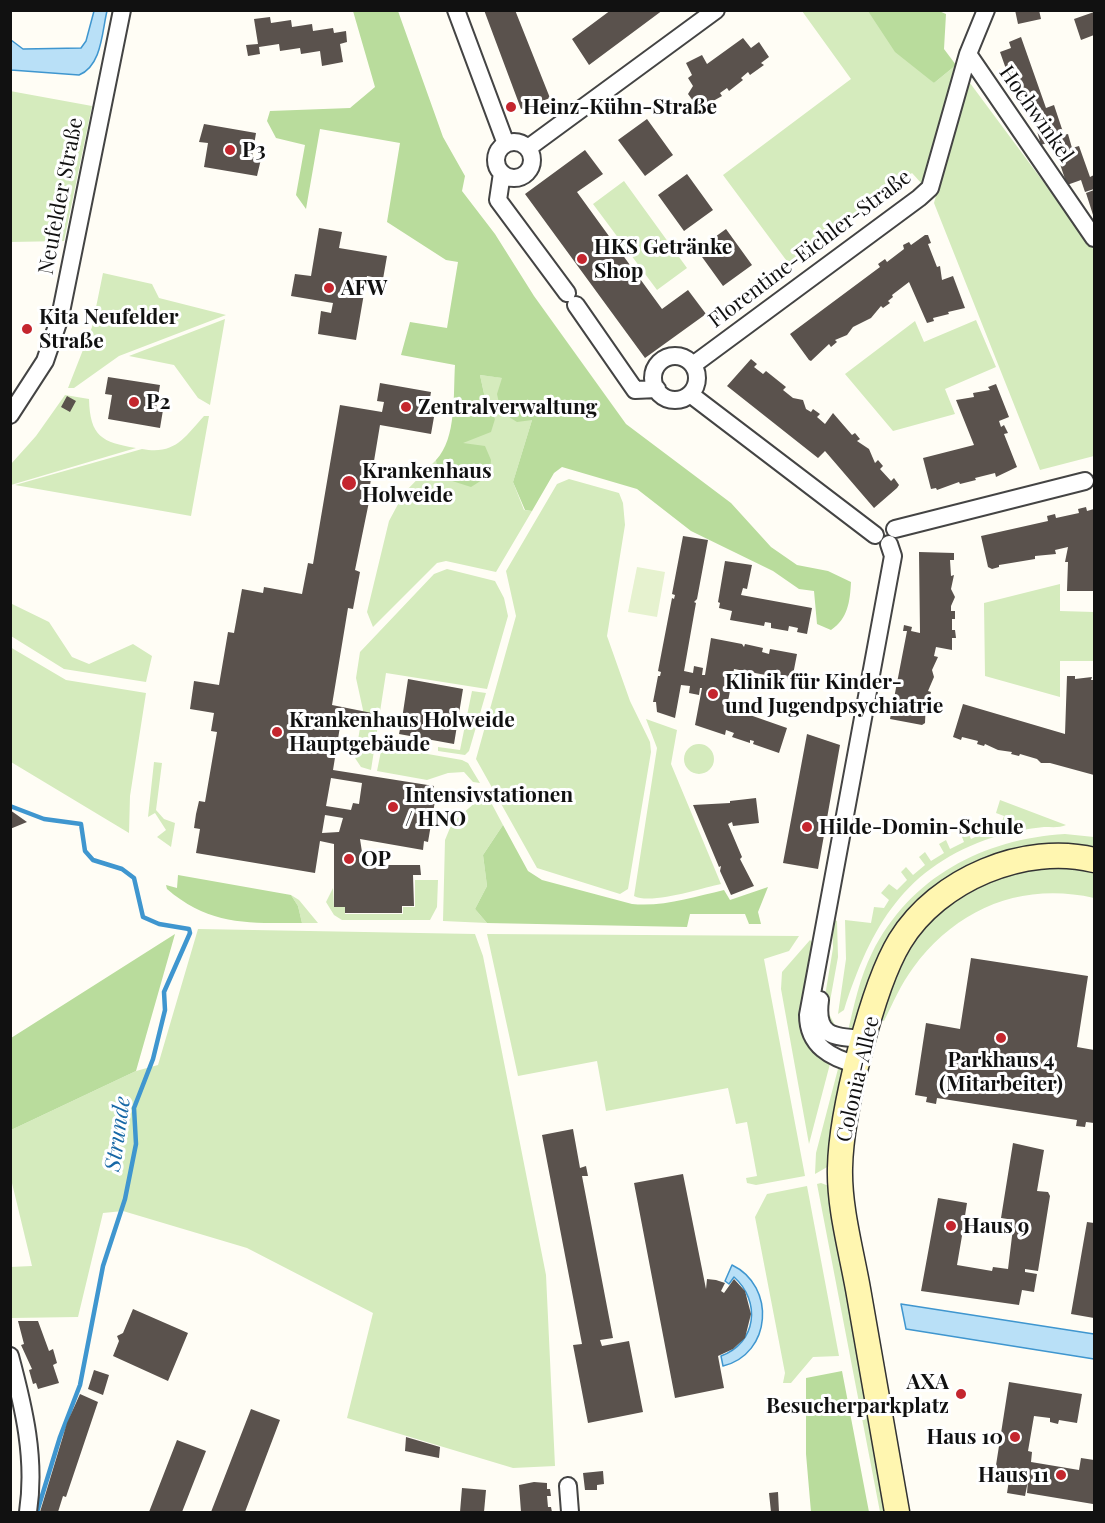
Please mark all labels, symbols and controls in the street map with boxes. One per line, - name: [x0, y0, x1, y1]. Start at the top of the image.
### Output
- street label: Hochwinkel: [994, 61, 1078, 167]
- place label: Heinz-Kühn-Straße: [523, 94, 717, 120]
- marker: Heinz-Kühn-Straße: [504, 100, 518, 114]
- street label: Neufelder Straße: [33, 115, 89, 277]
- place label: P3: [242, 137, 266, 163]
- marker: P3: [223, 143, 237, 157]
- street label: Florentine-Eichler-Straße: [704, 165, 916, 333]
- place label: HKS Getränke Shop: [594, 234, 732, 284]
- marker: HKS Getränke Shop: [575, 252, 589, 266]
- place label: AFW: [341, 275, 387, 301]
- marker: AFW: [322, 281, 336, 295]
- place label: Kita Neufelder Straße: [39, 304, 179, 354]
- marker: Kita Neufelder Straße: [20, 322, 34, 336]
- place label: P2: [146, 389, 170, 415]
- place label: Zentralverwaltung: [418, 394, 597, 420]
- marker: P2: [127, 395, 141, 409]
- marker: Zentralverwaltung: [399, 400, 413, 414]
- place label: Krankenhaus Holweide: [362, 458, 492, 508]
- marker: Krankenhaus Holweide: [340, 474, 358, 492]
- place label: Klinik für Kinder- und Jugendpsychiatrie: [725, 669, 943, 719]
- marker: Klinik für Kinder- und Jugendpsychiatrie: [706, 687, 720, 701]
- place label: Krankenhaus Holweide Hauptgebäude: [289, 707, 515, 757]
- marker: Krankenhaus Holweide Hauptgebäude: [270, 725, 284, 739]
- place label: Intensivstationen / HNO: [405, 782, 573, 832]
- marker: Intensivstationen / HNO: [386, 800, 400, 814]
- place label: Hilde-Domin-Schule: [819, 814, 1024, 840]
- marker: Hilde-Domin-Schule: [800, 820, 814, 834]
- place label: OP: [361, 846, 391, 872]
- marker: OP: [342, 852, 356, 866]
- street label: Colonia-Allee: [831, 1013, 885, 1145]
- marker: Parkhaus 4 (Mitarbeiter): [994, 1031, 1008, 1045]
- place label: Parkhaus 4 (Mitarbeiter): [939, 1047, 1063, 1097]
- water label: Strunde: [100, 1095, 136, 1173]
- place label: Haus 9: [963, 1213, 1029, 1239]
- marker: Haus 9: [944, 1219, 958, 1233]
- place label: AXA Besucherparkplatz: [766, 1369, 949, 1419]
- marker: AXA Besucherparkplatz: [954, 1387, 968, 1401]
- place label: Haus 10: [927, 1424, 1003, 1450]
- marker: Haus 10: [1008, 1430, 1022, 1444]
- place label: Haus 11: [978, 1462, 1049, 1488]
- marker: Haus 11: [1054, 1468, 1068, 1482]

